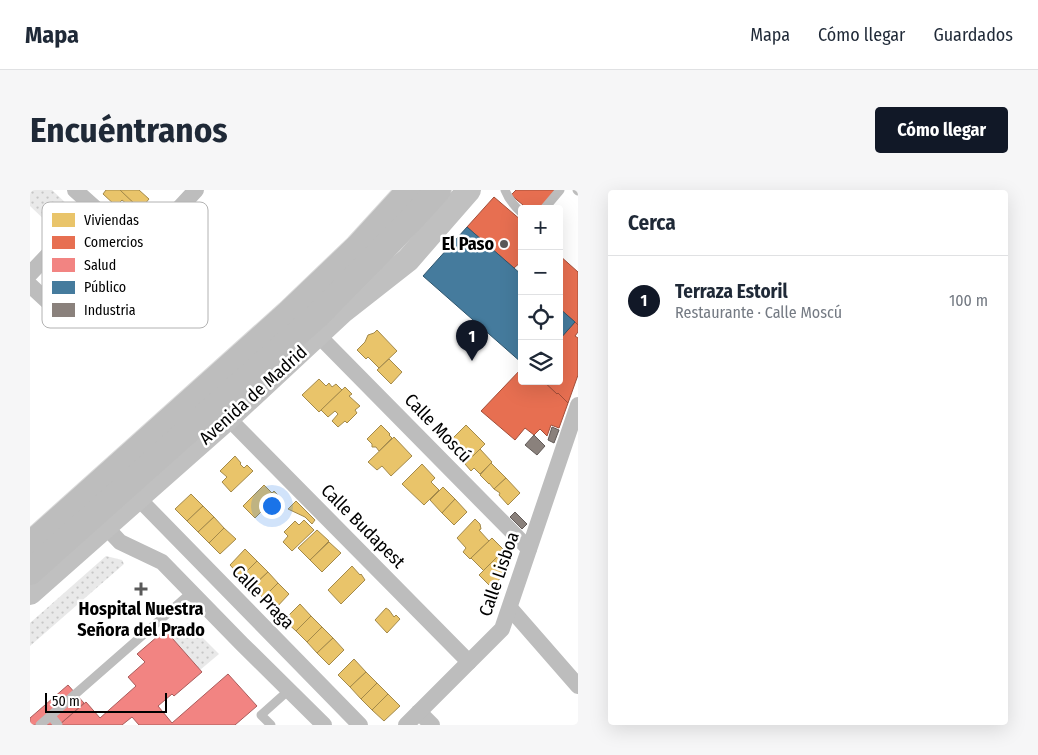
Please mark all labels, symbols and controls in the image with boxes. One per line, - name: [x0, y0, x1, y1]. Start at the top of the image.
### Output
- text: Mapa: [25, 21, 79, 49]
- text: Mapa: [750, 24, 790, 46]
- text: Cómo llegar: [818, 24, 905, 46]
- text: Guardados: [933, 24, 1013, 46]
- button: Cómo llegar: [875, 107, 1008, 153]
- text: Encuéntranos: [30, 109, 228, 151]
- legend: [42, 202, 208, 328]
- map controls: [518, 205, 563, 385]
- button: +: [518, 205, 563, 250]
- text: Cerca: [628, 210, 676, 236]
- text: Viviendas: [84, 212, 139, 229]
- place label: El Paso: [442, 233, 494, 255]
- text: Comercios: [84, 234, 143, 251]
- marker: El Paso: [498, 238, 510, 250]
- button: −: [518, 250, 563, 295]
- text: Salud: [84, 257, 116, 274]
- text: Público: [84, 279, 126, 296]
- text: Terraza Estoril: [675, 280, 788, 303]
- text: 1: [641, 291, 647, 310]
- text: 100 m: [949, 291, 988, 310]
- button: locate: [518, 295, 563, 340]
- text: Industria: [84, 302, 136, 319]
- text: Restaurante · Calle Moscú: [675, 303, 842, 322]
- pin: 1: [456, 320, 488, 361]
- button: layers: [518, 340, 563, 385]
- street label: Avenida de Madrid: [195, 341, 311, 449]
- street label: Calle Moscú: [400, 389, 476, 467]
- street label: Calle Budapest: [316, 479, 410, 573]
- your location: [259, 493, 285, 519]
- street label: Calle Lisboa: [474, 529, 524, 619]
- street label: Calle Praga: [227, 560, 299, 634]
- marker: Hospital Nuestra Señora del Prado: [134, 582, 148, 596]
- place label: Hospital Nuestra Señora del Prado: [77, 598, 205, 641]
- scale bar: [45, 690, 168, 713]
- text: 50 m: [52, 693, 80, 710]

